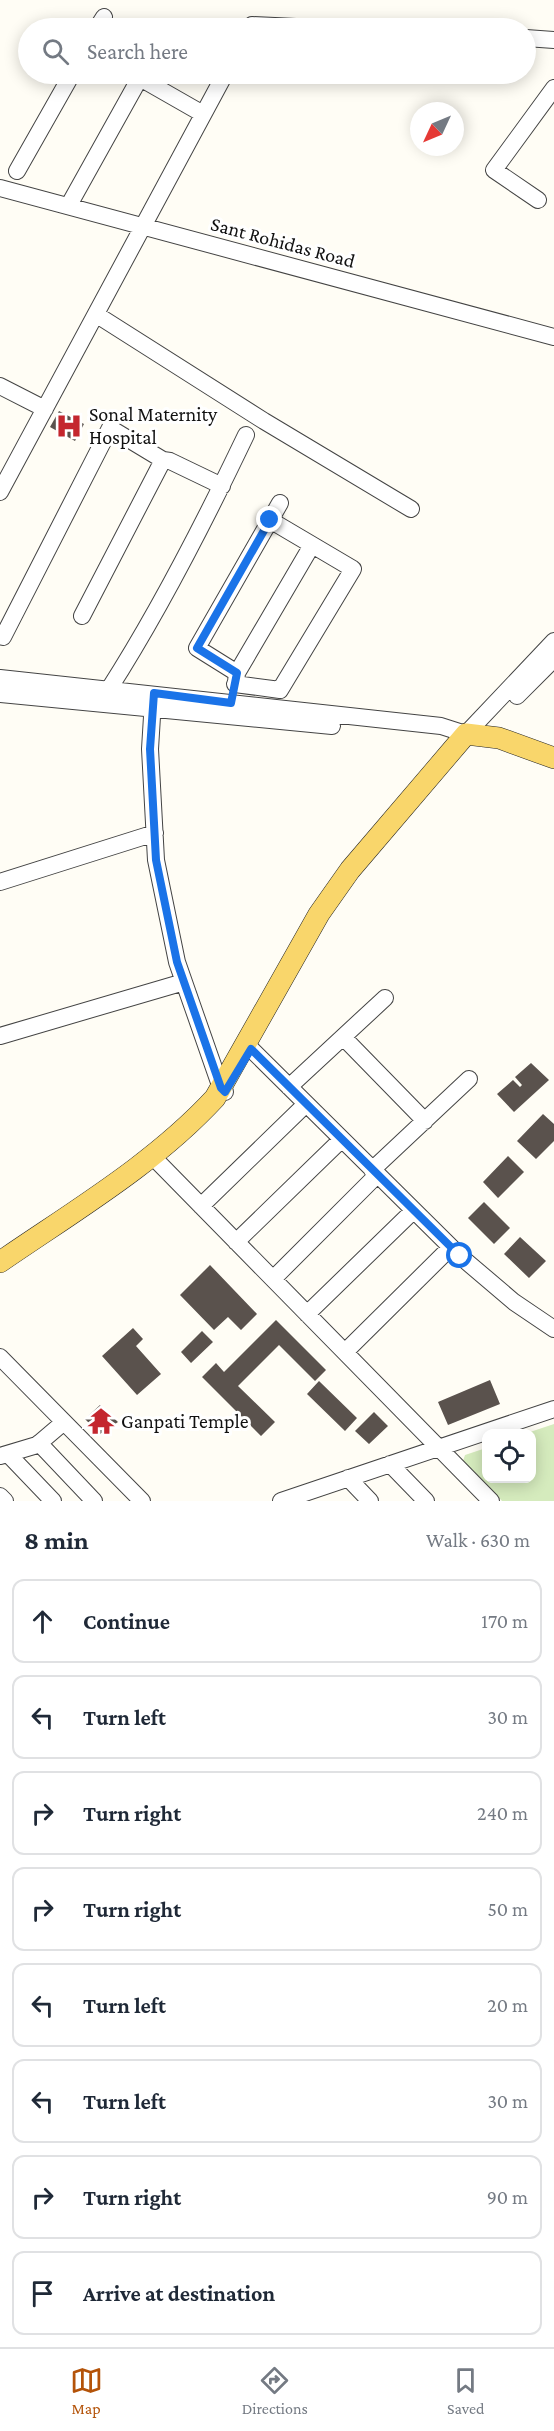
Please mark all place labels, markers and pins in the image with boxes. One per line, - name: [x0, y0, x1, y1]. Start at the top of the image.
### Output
- place label: Sonal Maternity Hospital: [89, 403, 218, 449]
- hospital icon: Sonal Maternity Hospital: [54, 411, 84, 441]
- temple icon: Ganpati Temple: [86, 1406, 116, 1436]
- place label: Ganpati Temple: [121, 1410, 249, 1433]

